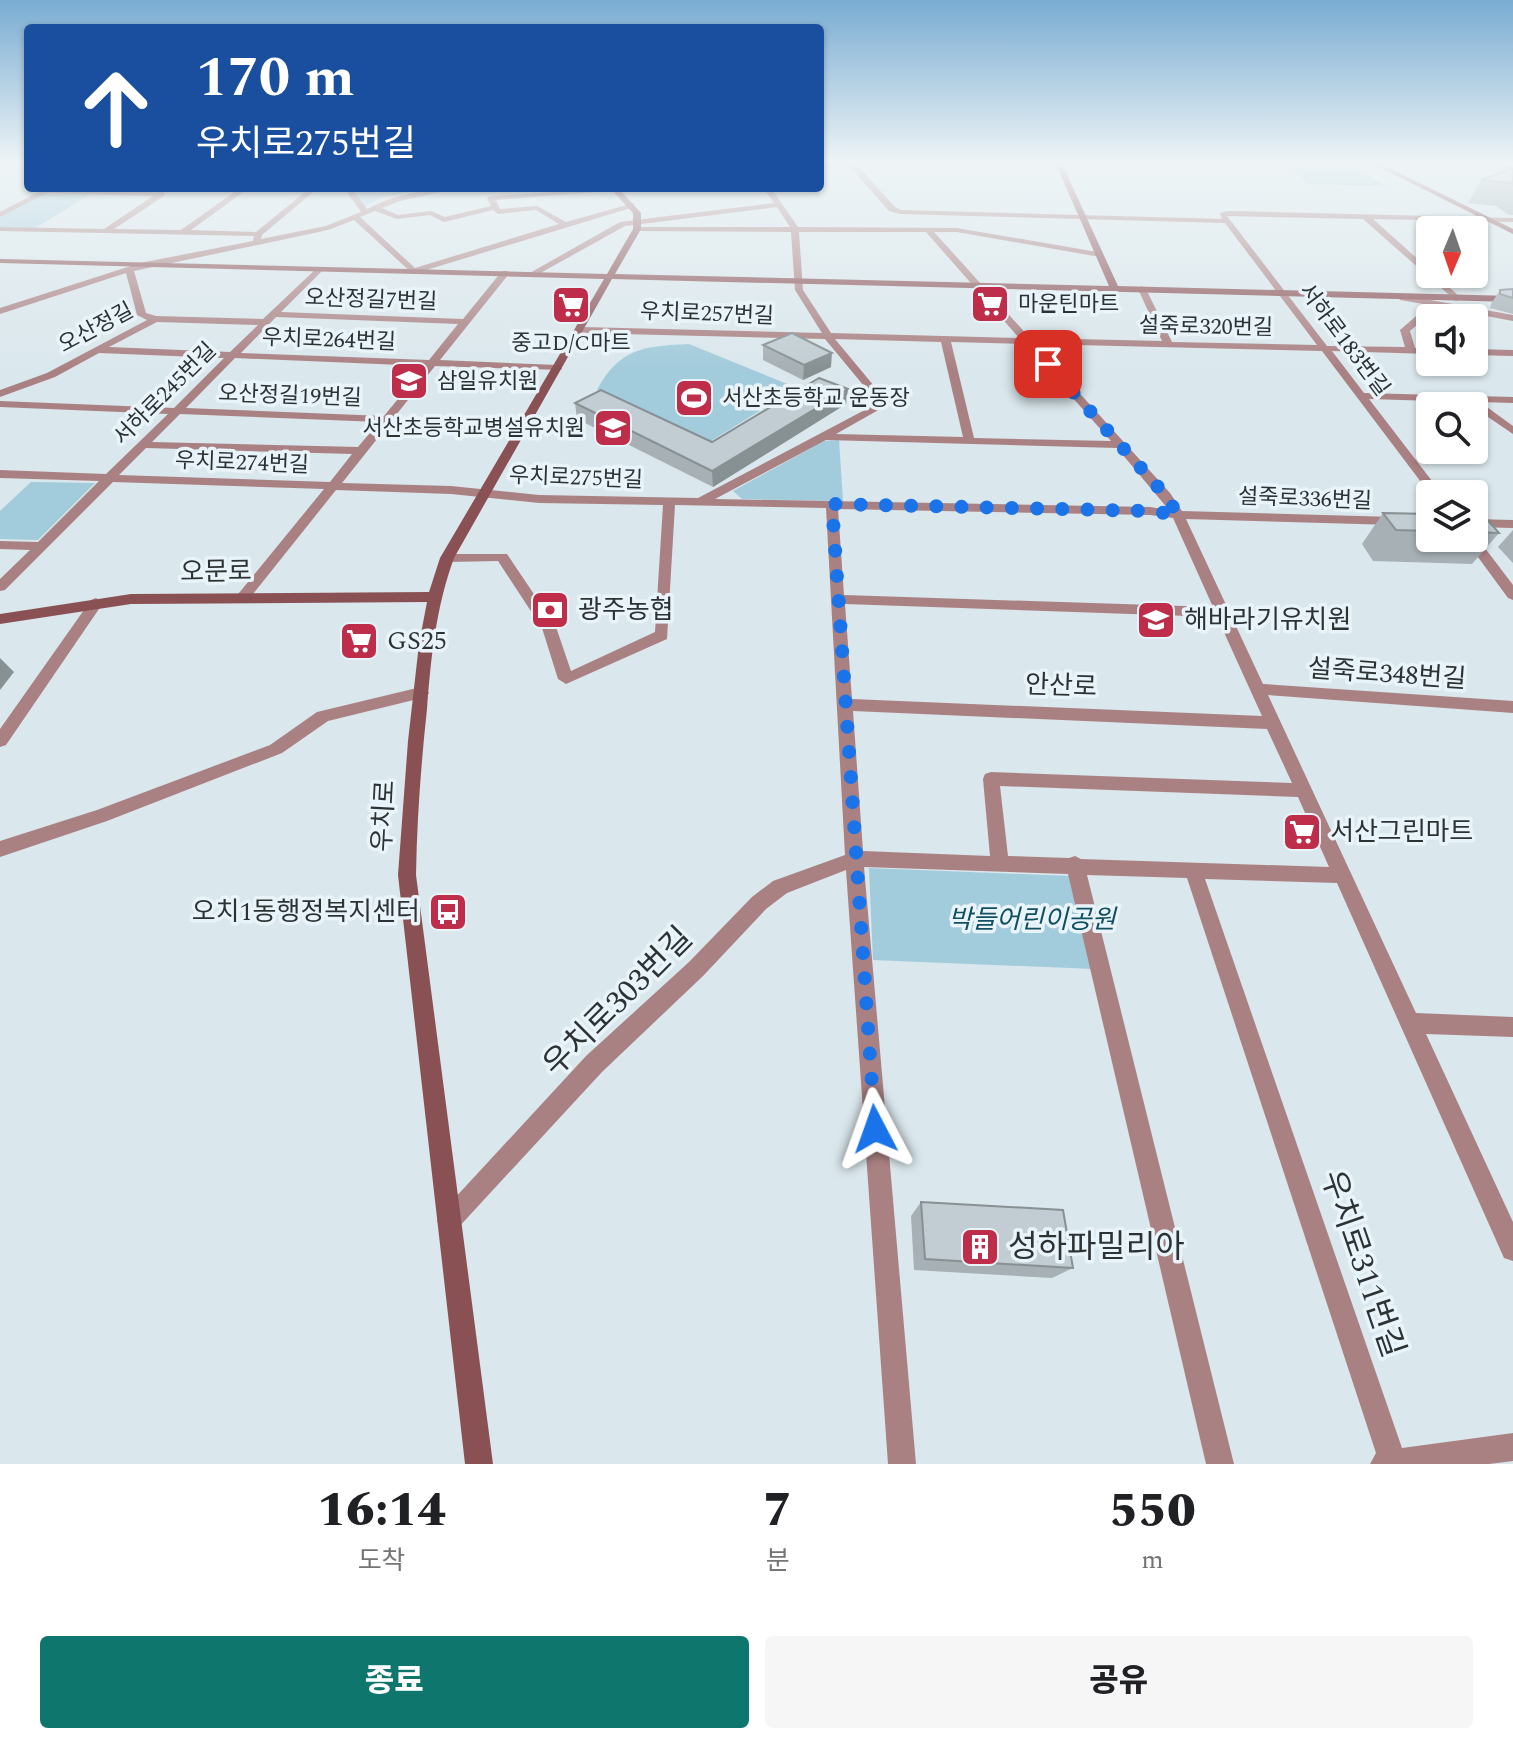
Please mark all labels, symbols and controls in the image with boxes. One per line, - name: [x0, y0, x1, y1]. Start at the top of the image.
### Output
- text: 170 m: [196, 36, 355, 121]
- icon: ahead: [64, 56, 168, 160]
- text: 우치로275번길: [196, 117, 416, 172]
- north arrow: [1416, 216, 1488, 288]
- map controls: [1416, 216, 1488, 552]
- street label: 서하로183번길: [1290, 276, 1398, 404]
- street label: 오산정길7번길: [304, 281, 438, 319]
- supermarket icon: 마운틴마트: [969, 283, 1011, 325]
- supermarket icon: 중고D/C마트: [550, 284, 592, 326]
- place label: 마운틴마트: [1018, 288, 1119, 321]
- street label: 오산정길: [53, 294, 139, 362]
- street label: 우치로257번길: [639, 295, 775, 333]
- button: sound: [1416, 304, 1488, 376]
- street label: 설죽로320번길: [1139, 309, 1273, 345]
- street label: 우치로264번길: [261, 321, 397, 359]
- place label: 중고D/C마트: [511, 327, 631, 360]
- pin: [1014, 330, 1082, 398]
- street label: 서하로245번길: [106, 335, 224, 453]
- icon: arrive: [1026, 342, 1070, 386]
- school or university icon: 삼일유치원: [388, 360, 430, 402]
- place label: 삼일유치원: [437, 365, 538, 398]
- street label: 오산정길19번길: [218, 377, 362, 415]
- sports icon: 서산초등학교 운동장: [673, 377, 715, 419]
- place label: 서산초등학교 운동장: [722, 382, 910, 415]
- button: search: [1416, 392, 1488, 464]
- school or university icon: 서산초등학교병설유치원: [592, 407, 634, 449]
- place label: 서산초등학교병설유치원: [362, 412, 585, 445]
- street label: 우치로274번길: [174, 444, 310, 482]
- street label: 우치로275번길: [508, 459, 644, 497]
- street label: 설죽로336번길: [1237, 480, 1373, 518]
- button: layers: [1416, 480, 1488, 552]
- street label: 오문로: [180, 551, 252, 593]
- bank icon: 광주농협: [529, 589, 571, 631]
- place label: 광주농협: [578, 590, 674, 630]
- school or university icon: 해바라기유치원: [1135, 599, 1177, 641]
- place label: 해바라기유치원: [1184, 600, 1351, 640]
- supermarket icon: GS25: [338, 620, 380, 662]
- place label: GS25: [387, 621, 447, 661]
- street label: 설죽로348번길: [1306, 649, 1468, 699]
- street label: 안산로: [1024, 665, 1098, 707]
- street label: 우치로: [362, 779, 406, 853]
- supermarket icon: 서산그린마트: [1281, 811, 1323, 853]
- place label: 서산그린마트: [1330, 812, 1474, 852]
- bus stop icon: 오치1동행정복지센터: [427, 891, 469, 933]
- place label: 오치1동행정복지센터: [192, 892, 420, 932]
- park label: 박들어린이공원: [948, 900, 1118, 940]
- street label: 우치로303번길: [532, 916, 704, 1088]
- position arrow: [833, 1087, 917, 1171]
- street label: 우치로311번길: [1307, 1164, 1417, 1364]
- place label: 성하파밀리아: [1008, 1223, 1185, 1272]
- building icon: 성하파밀리아: [959, 1226, 1001, 1268]
- text: 16:14: [317, 1474, 446, 1547]
- text: 7: [763, 1474, 792, 1547]
- text: 550: [1109, 1475, 1196, 1548]
- text: m: [1141, 1540, 1164, 1580]
- text: 도착: [358, 1541, 406, 1581]
- text: 분: [766, 1541, 790, 1581]
- button: 종료: [40, 1636, 749, 1728]
- button: 공유: [765, 1636, 1473, 1728]

